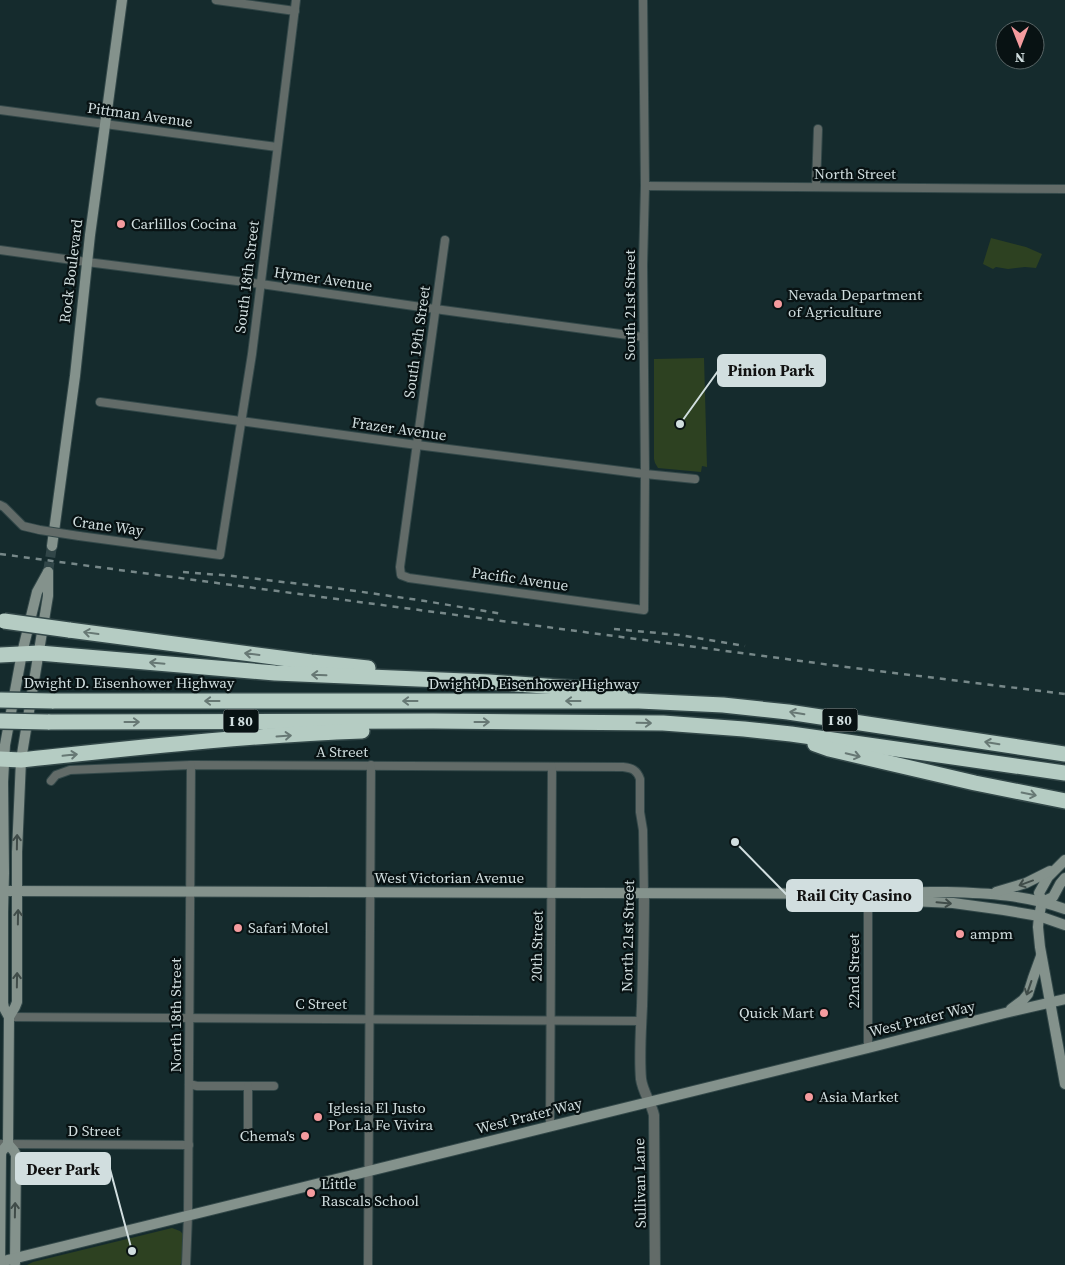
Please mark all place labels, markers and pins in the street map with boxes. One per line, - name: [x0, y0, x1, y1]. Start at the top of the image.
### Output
- place label: Carlillos Cocina: [131, 213, 237, 234]
- marker: Carlillos Cocina: [115, 218, 127, 230]
- place label: Nevada Department of Agriculture: [788, 284, 922, 322]
- marker: Nevada Department of Agriculture: [772, 298, 784, 310]
- callout: Pinion Park: [718, 355, 825, 386]
- callout: Rail City Casino: [787, 880, 922, 911]
- place label: Safari Motel: [248, 917, 329, 938]
- marker: Safari Motel: [232, 922, 244, 934]
- place label: ampm: [970, 923, 1014, 944]
- marker: ampm: [954, 928, 966, 940]
- place label: Quick Mart: [739, 1002, 814, 1023]
- marker: Quick Mart: [818, 1007, 830, 1019]
- place label: Asia Market: [819, 1086, 899, 1107]
- marker: Asia Market: [803, 1091, 815, 1103]
- place label: Iglesia El Justo Por La Fe Vivira: [328, 1097, 434, 1135]
- marker: Iglesia El Justo Por La Fe Vivira: [312, 1111, 324, 1123]
- place label: Chema's: [240, 1125, 295, 1146]
- marker: Chema's: [299, 1130, 311, 1142]
- callout: Deer Park: [16, 1153, 110, 1184]
- place label: Little Rascals School: [321, 1173, 420, 1211]
- marker: Little Rascals School: [305, 1187, 317, 1199]

